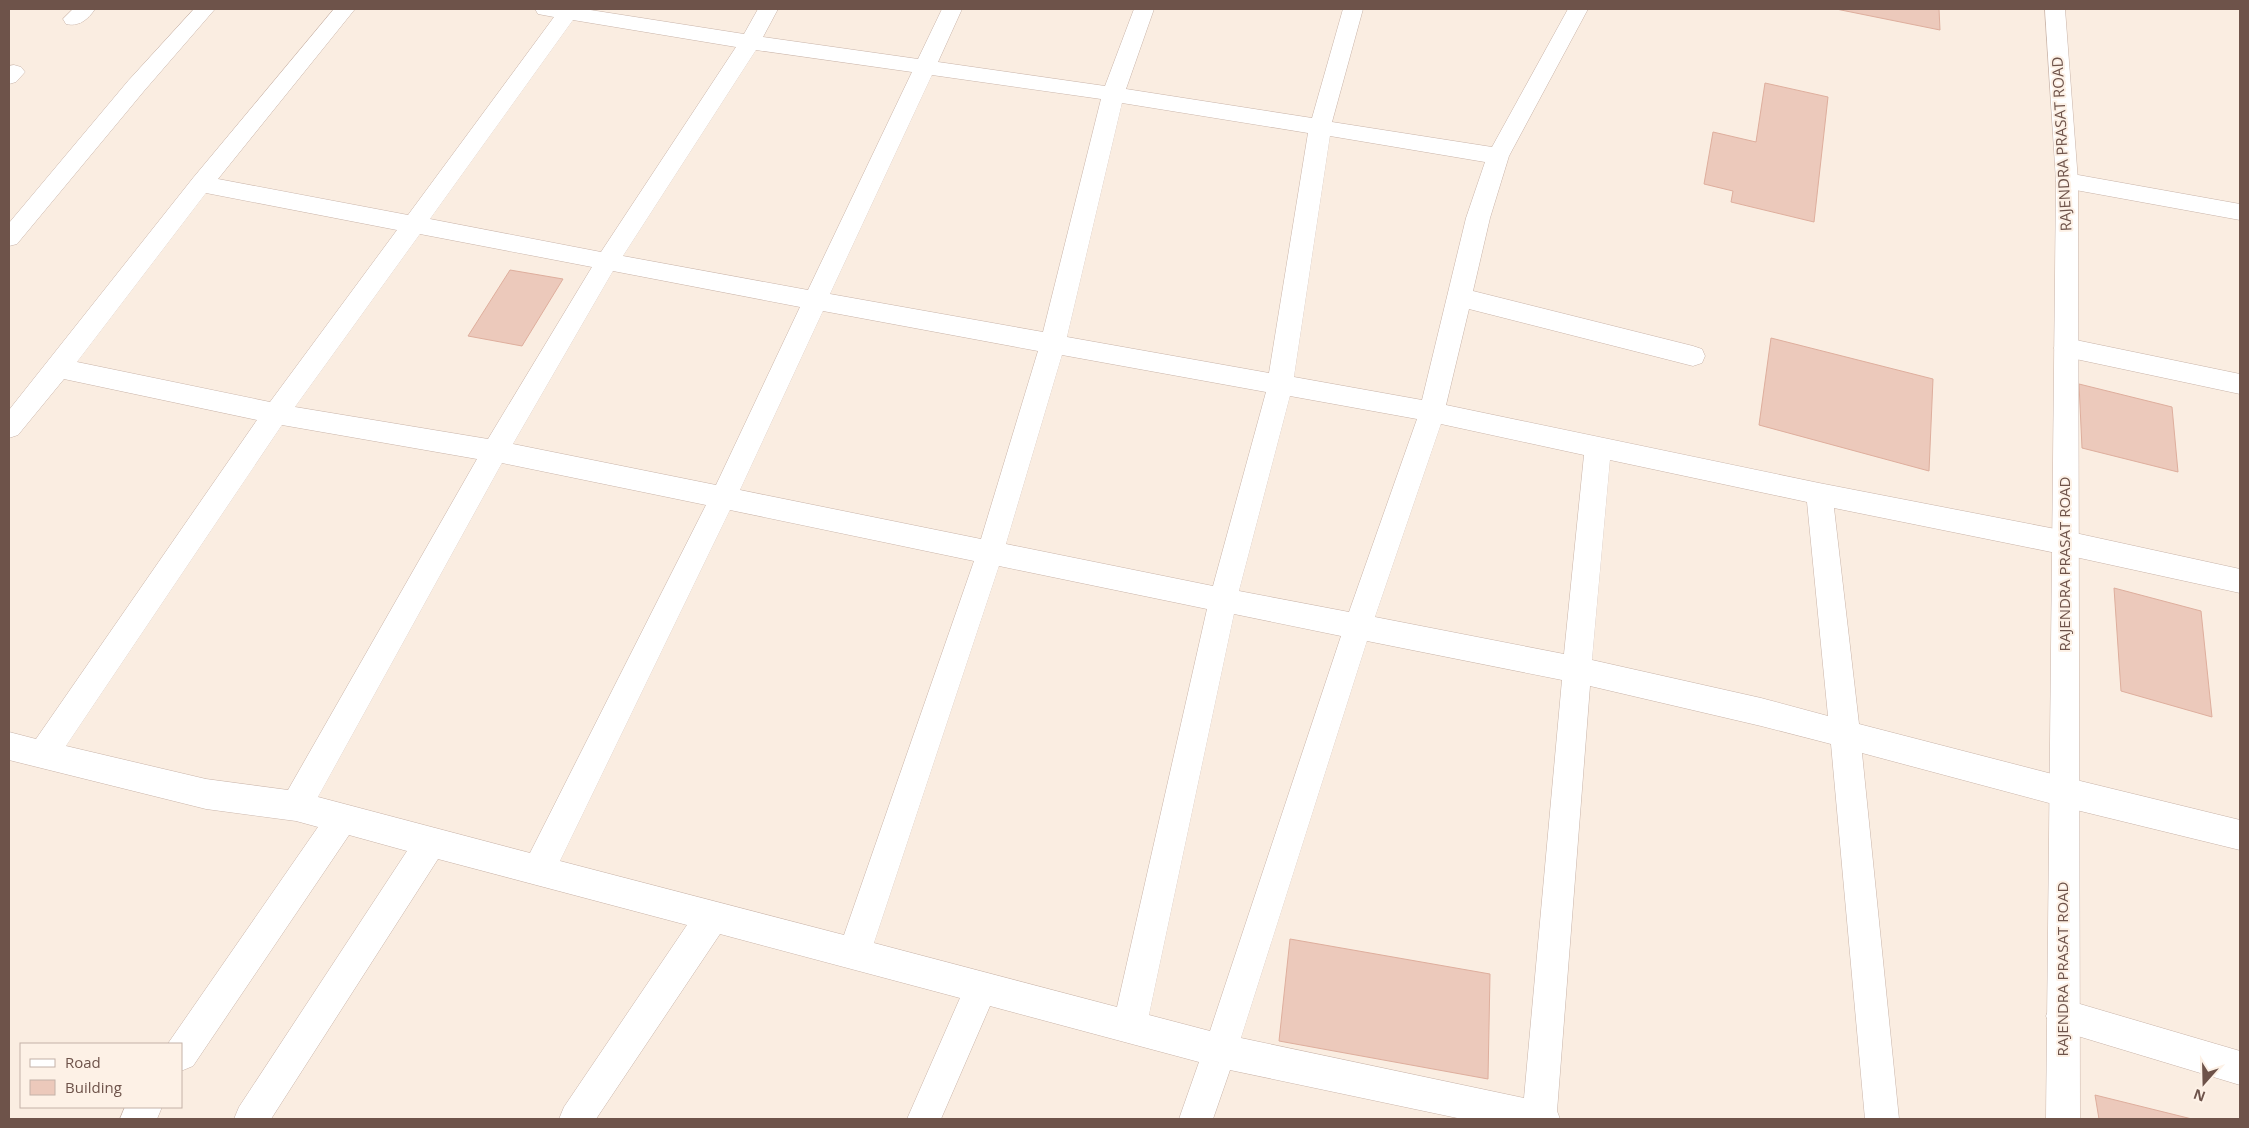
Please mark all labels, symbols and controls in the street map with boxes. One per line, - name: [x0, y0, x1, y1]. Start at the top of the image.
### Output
- street label: RAJENDRA PRASAT ROAD: [2046, 56, 2076, 232]
- street label: RAJENDRA PRASAT ROAD: [2054, 477, 2074, 651]
- street label: RAJENDRA PRASAT ROAD: [2052, 882, 2072, 1056]
- legend: [20, 1043, 182, 1108]
- text: Road: [65, 1052, 101, 1072]
- north arrow: [2179, 1058, 2229, 1108]
- text: Building: [65, 1077, 122, 1097]
- text: N: [2191, 1085, 2208, 1107]

